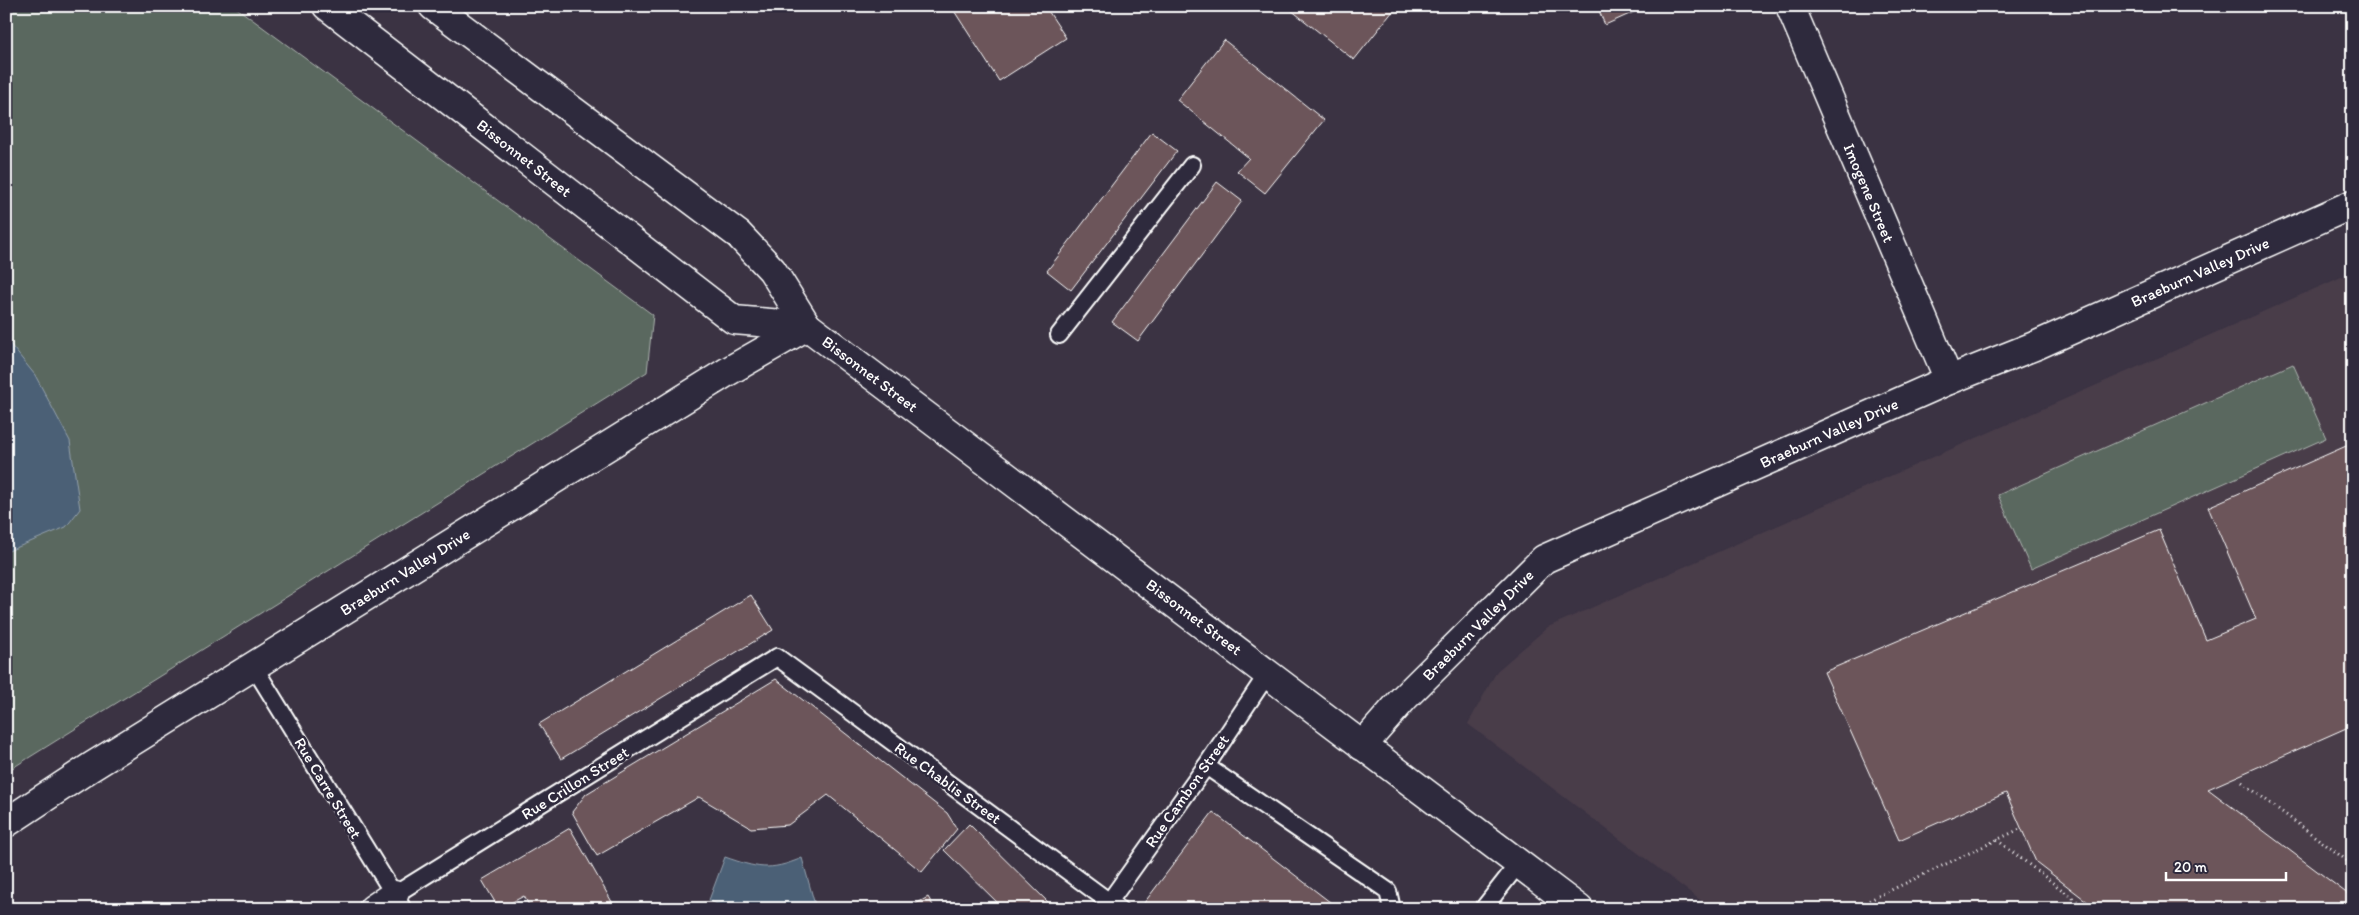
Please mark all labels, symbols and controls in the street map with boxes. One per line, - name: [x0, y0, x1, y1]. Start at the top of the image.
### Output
- street label: Bissonnet Street: [473, 115, 575, 201]
- street label: Imogene Street: [1840, 141, 1898, 245]
- street label: Braeburn Valley Drive: [2128, 233, 2272, 311]
- street label: Bissonnet Street: [818, 332, 922, 416]
- street label: Braeburn Valley Drive: [1757, 394, 1901, 472]
- street label: Braeburn Valley Drive: [337, 524, 473, 620]
- street label: Braeburn Valley Drive: [1418, 565, 1538, 685]
- street label: Bissonnet Street: [1142, 575, 1246, 659]
- street label: Rue Cambon Street: [1141, 731, 1233, 851]
- street label: Rue Carre Street: [290, 734, 366, 842]
- street label: Rue Chablis Street: [891, 738, 1005, 828]
- street label: Rue Crillon Street: [518, 742, 632, 824]
- scale bar: [2166, 850, 2286, 882]
- text: 20 m: [2174, 858, 2208, 876]

